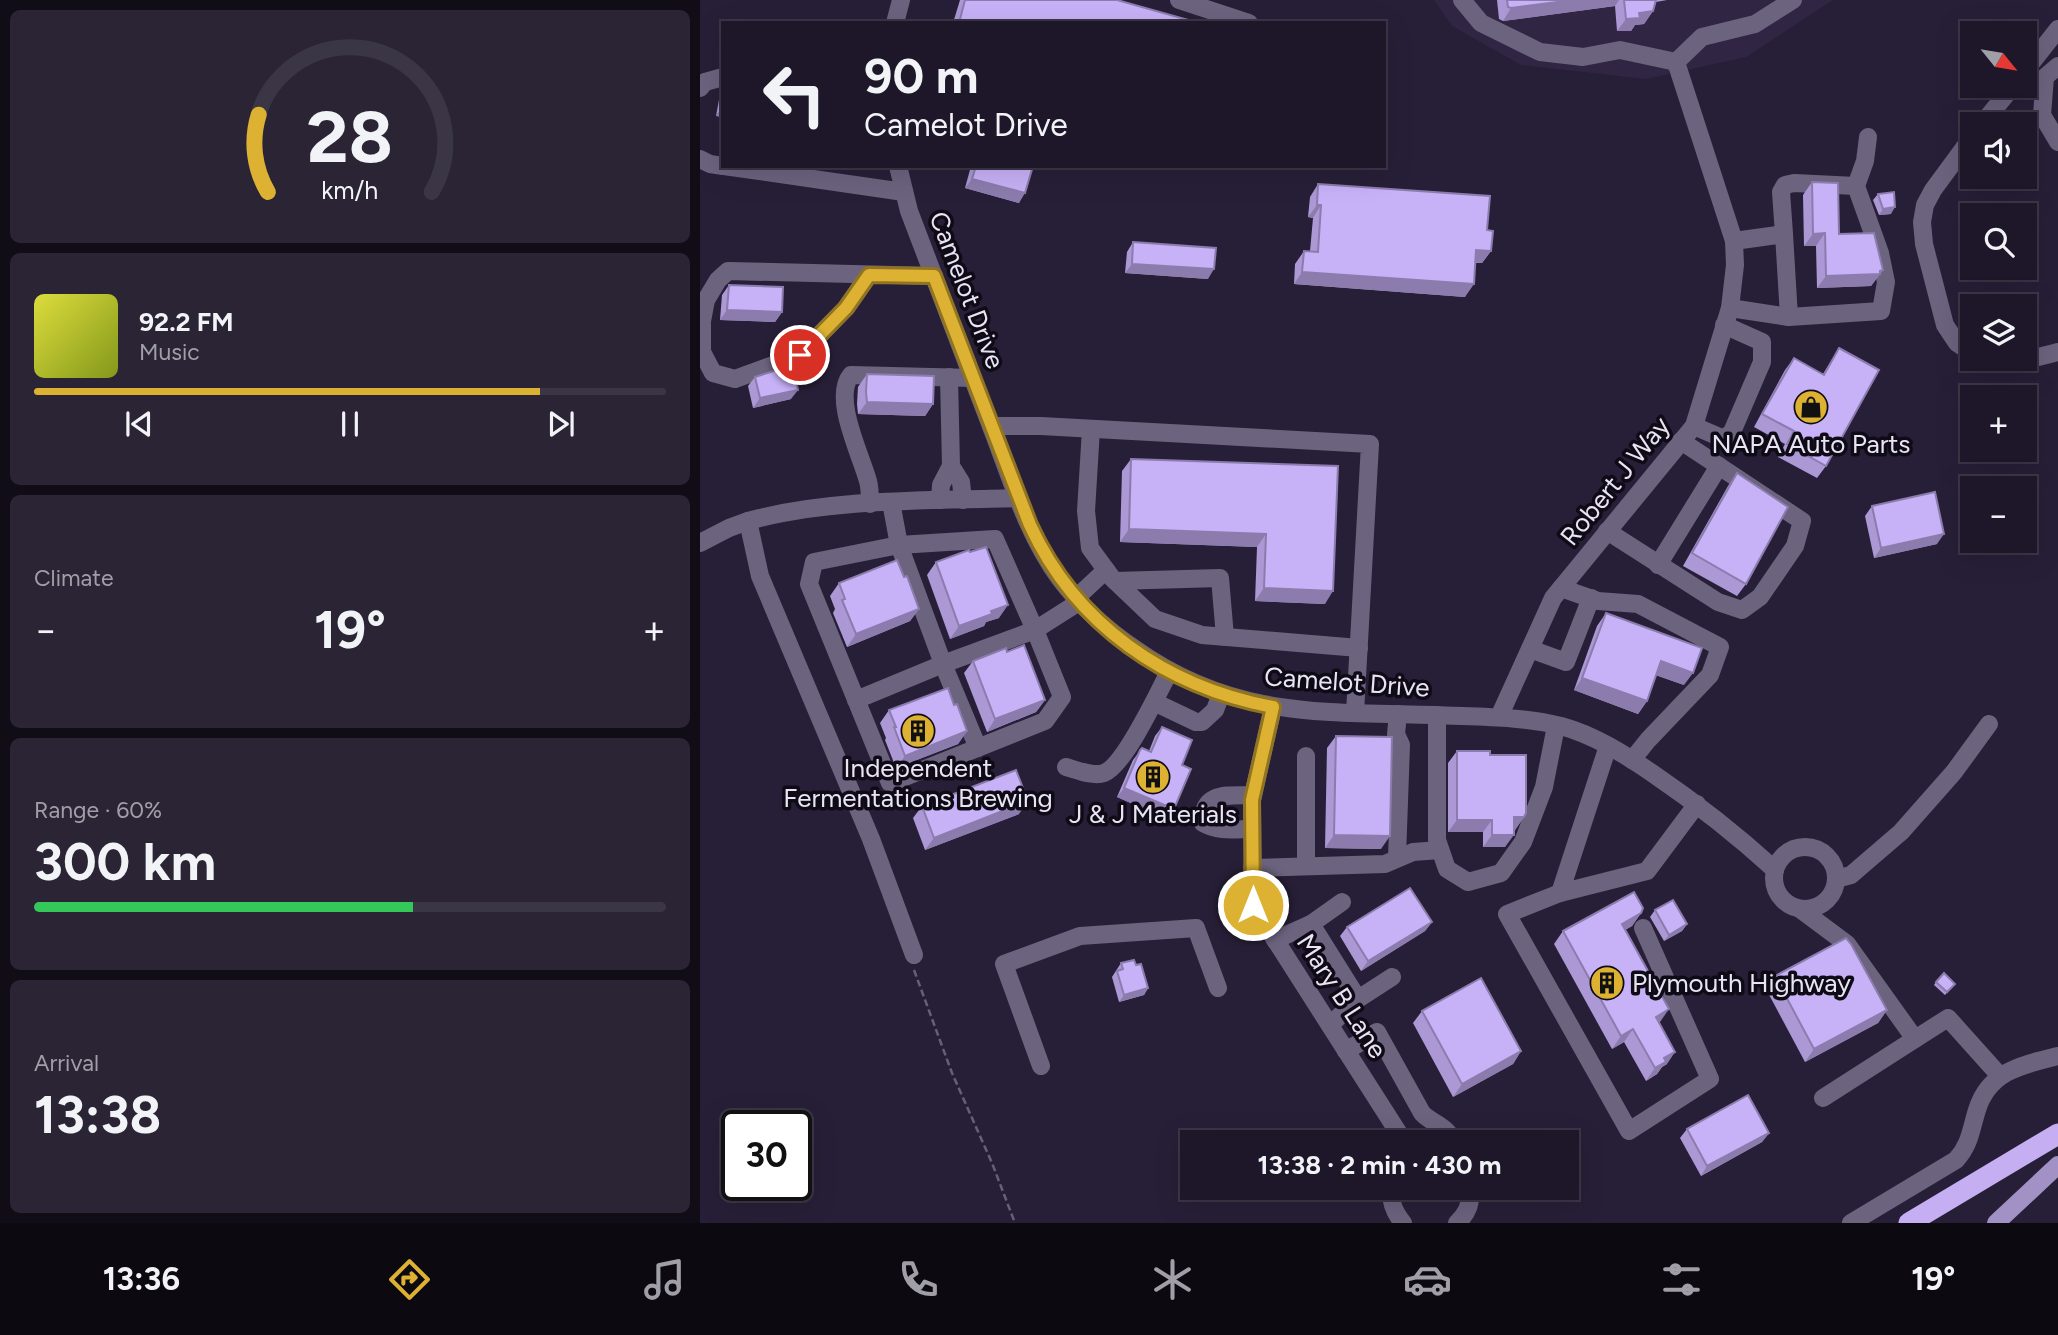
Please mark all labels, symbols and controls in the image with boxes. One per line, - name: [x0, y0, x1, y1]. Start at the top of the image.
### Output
- north arrow: [1960, 21, 2037, 98]
- map controls: [1960, 21, 2037, 553]
- text: 90 m: [864, 46, 979, 105]
- icon: left: [749, 49, 840, 140]
- text: 28: [307, 94, 393, 181]
- text: Camelot Drive: [864, 106, 1068, 144]
- button: sound: [1960, 112, 2037, 189]
- text: km/h: [321, 175, 379, 205]
- button: search: [1960, 203, 2037, 280]
- street label: Camelot Drive: [922, 207, 1012, 373]
- button: layers: [1960, 294, 2037, 371]
- text: 92.2 FM: [139, 306, 234, 338]
- pin: [770, 325, 830, 385]
- icon: arrive: [781, 336, 819, 374]
- text: Music: [139, 338, 200, 366]
- button: +: [1960, 385, 2037, 462]
- shop icon: NAPA Auto Parts: [1792, 388, 1830, 426]
- icon: previous: [120, 405, 158, 443]
- icon: pause: [331, 405, 369, 443]
- icon: next: [542, 405, 580, 443]
- street label: Robert J Way: [1553, 410, 1677, 552]
- place label: NAPA Auto Parts: [1712, 428, 1910, 460]
- button: −: [1960, 476, 2037, 553]
- text: Climate: [34, 564, 113, 592]
- text: 19°: [314, 599, 386, 661]
- text: −: [34, 607, 58, 653]
- text: +: [642, 607, 666, 653]
- street label: Camelot Drive: [1263, 660, 1431, 704]
- building icon: Independent Fermentations Brewing: [899, 712, 937, 750]
- place label: Independent Fermentations Brewing: [783, 752, 1053, 814]
- building icon: J & J Materials: [1134, 758, 1172, 796]
- text: Range · 60%: [34, 796, 162, 824]
- place label: J & J Materials: [1069, 798, 1237, 830]
- text: 300 km: [34, 831, 216, 893]
- position arrow: [1216, 868, 1290, 942]
- street label: Mary B Lane: [1290, 928, 1394, 1064]
- building icon: Plymouth Highway: [1588, 964, 1626, 1002]
- place label: Plymouth Highway: [1632, 967, 1851, 999]
- text: Arrival: [34, 1049, 99, 1077]
- text: 13:38: [34, 1084, 161, 1146]
- speed limit sign: 30: [721, 1110, 812, 1201]
- text: 13:38 · 2 min · 430 m: [1257, 1149, 1502, 1181]
- icon: directions: [385, 1255, 434, 1304]
- icon: music: [640, 1255, 689, 1304]
- icon: phone: [894, 1255, 943, 1304]
- icon: climate: [1148, 1255, 1197, 1304]
- icon: car: [1403, 1255, 1452, 1304]
- icon: filters: [1657, 1255, 1706, 1304]
- text: 13:36: [103, 1260, 180, 1298]
- text: 19°: [1911, 1260, 1955, 1298]

